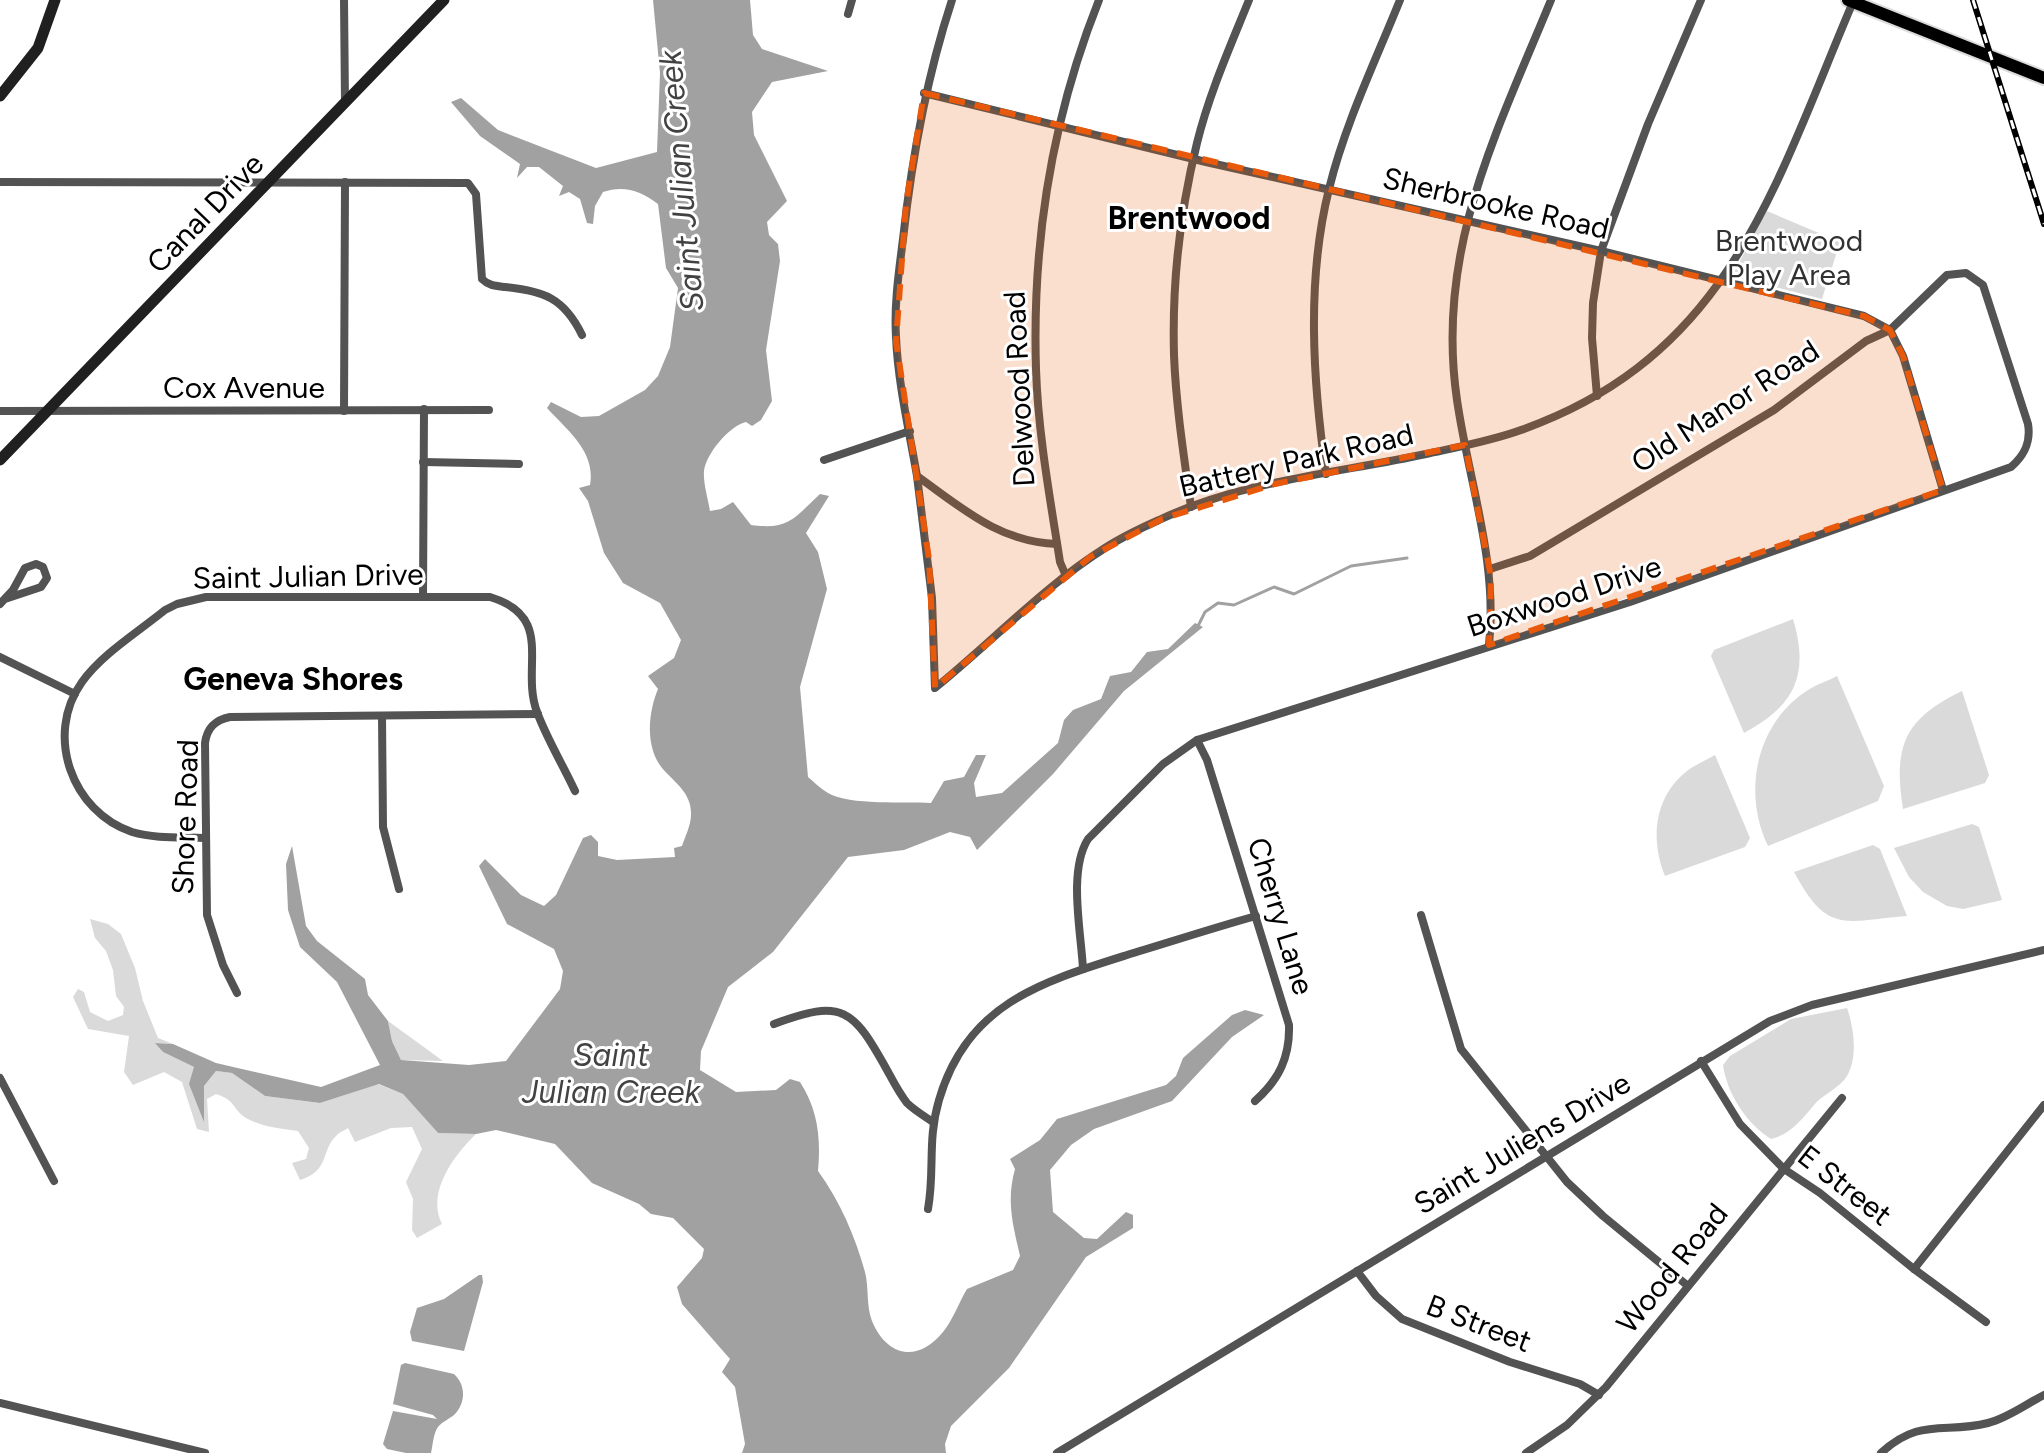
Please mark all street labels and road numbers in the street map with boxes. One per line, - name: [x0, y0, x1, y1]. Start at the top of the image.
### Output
- street label: Canal Drive: [139, 145, 271, 281]
- street label: Sherbrooke Road: [1379, 159, 1613, 247]
- street label: Delwood Road: [995, 290, 1043, 488]
- street label: Old Manor Road: [1624, 332, 1826, 480]
- street label: Cox Avenue: [163, 369, 325, 406]
- street label: Battery Park Road: [1175, 415, 1417, 505]
- street label: Boxwood Drive: [1462, 547, 1666, 645]
- street label: Saint Julian Drive: [192, 555, 424, 597]
- street label: Shore Road: [164, 739, 206, 895]
- street label: Cherry Lane: [1240, 833, 1322, 999]
- street label: Saint Juliens Drive: [1407, 1064, 1637, 1222]
- street label: E Street: [1791, 1137, 1899, 1233]
- street label: Wood Road: [1608, 1196, 1736, 1340]
- street label: B Street: [1421, 1286, 1537, 1360]

